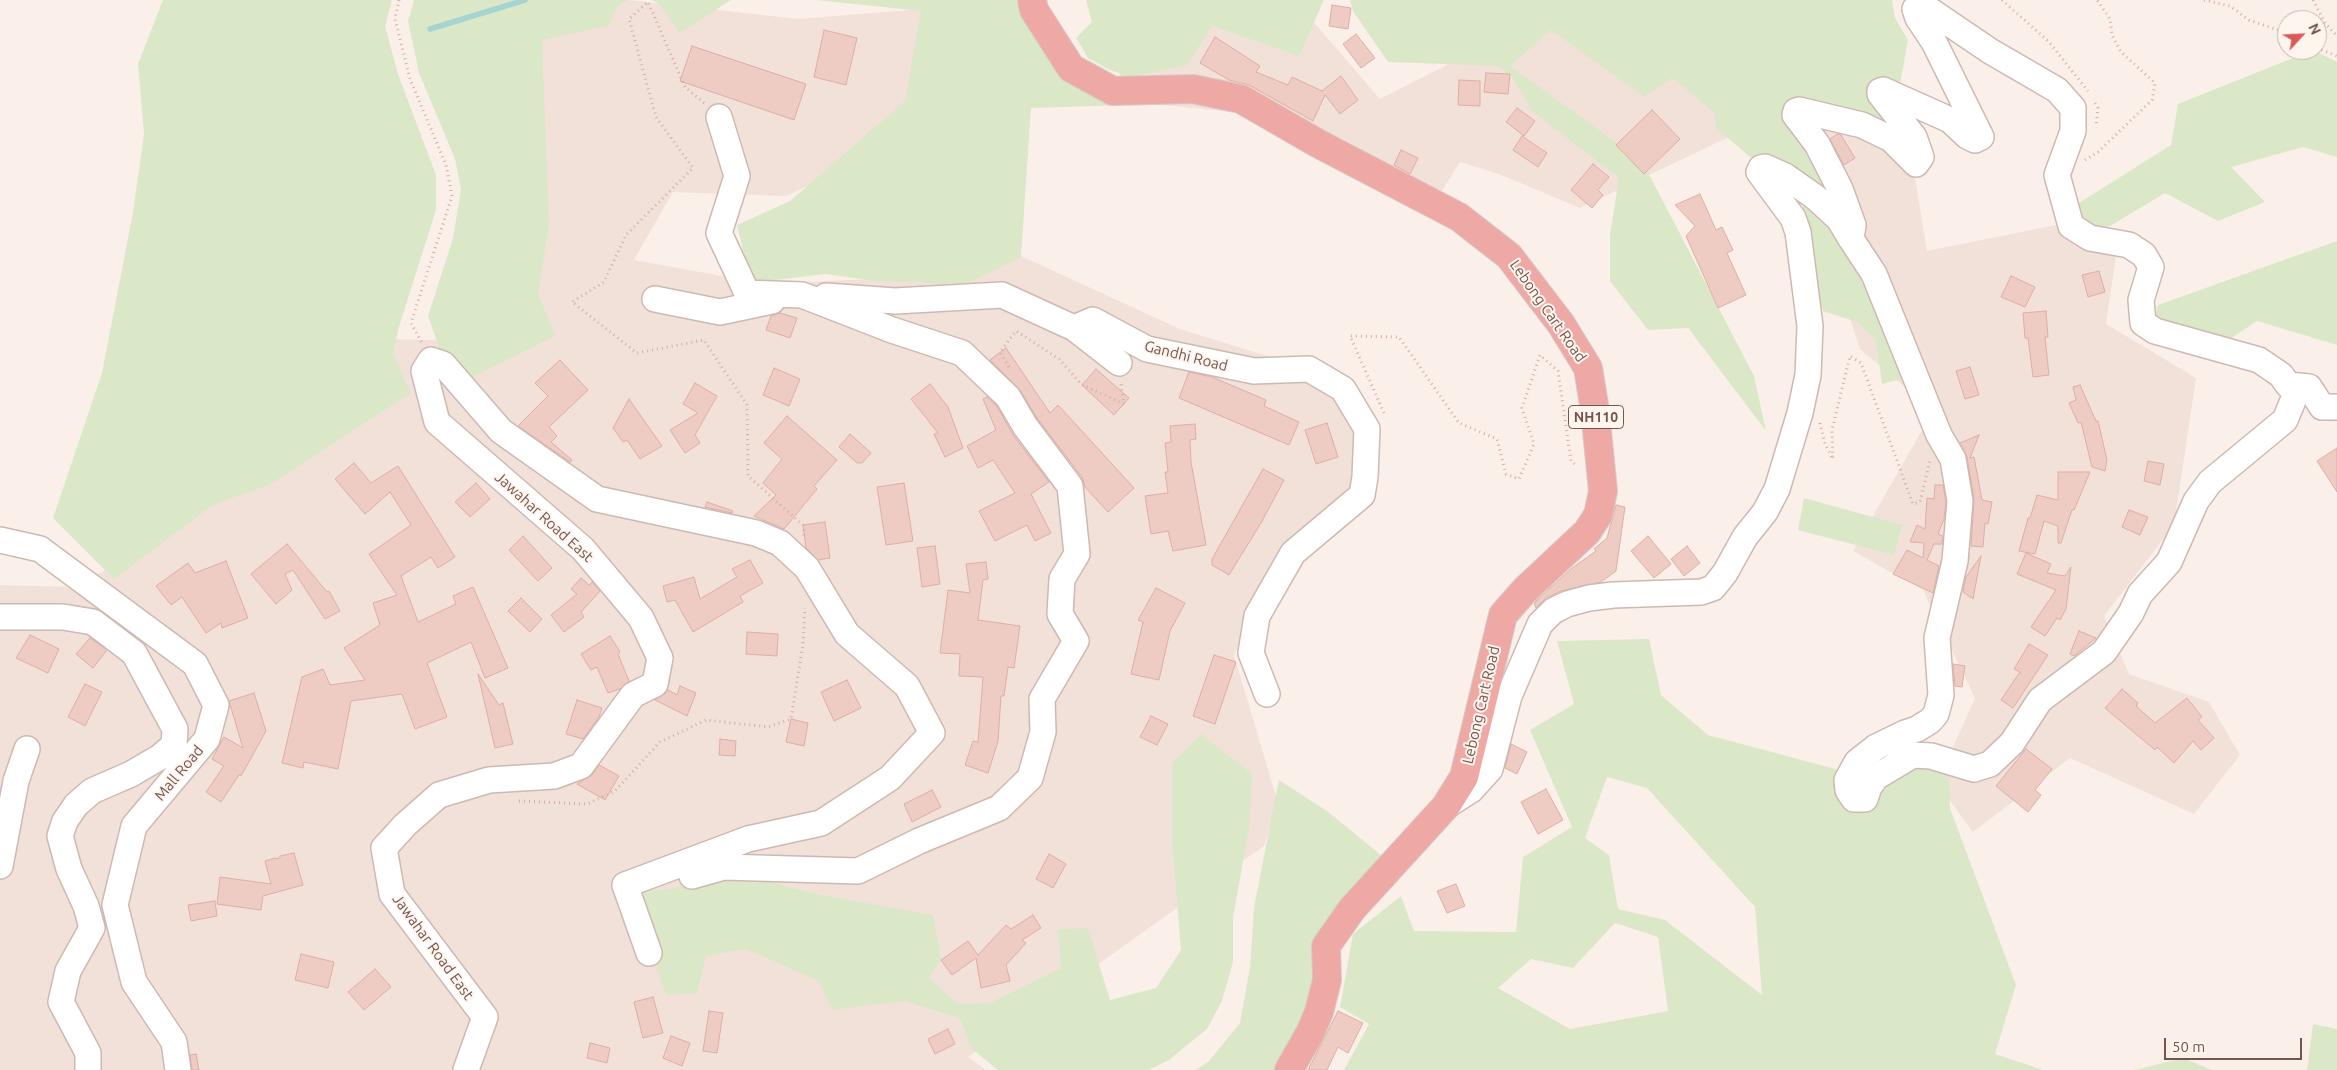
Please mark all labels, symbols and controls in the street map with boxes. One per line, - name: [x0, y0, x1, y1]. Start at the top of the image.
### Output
- north arrow: [2277, 10, 2327, 60]
- text: N: [2305, 21, 2324, 37]
- street label: Lebong Cart Road: [1506, 256, 1590, 366]
- street label: Gandhi Road: [1142, 337, 1230, 375]
- road number: NH110: [1568, 406, 1624, 428]
- street label: Jawahar Road East: [491, 468, 597, 566]
- street label: Lebong Cart Road: [1459, 644, 1503, 766]
- street label: Mall Road: [151, 742, 207, 804]
- street label: Jawahar Road East: [389, 891, 477, 1003]
- scale bar: [2167, 1028, 2304, 1060]
- text: 50 m: [2172, 1038, 2205, 1055]

